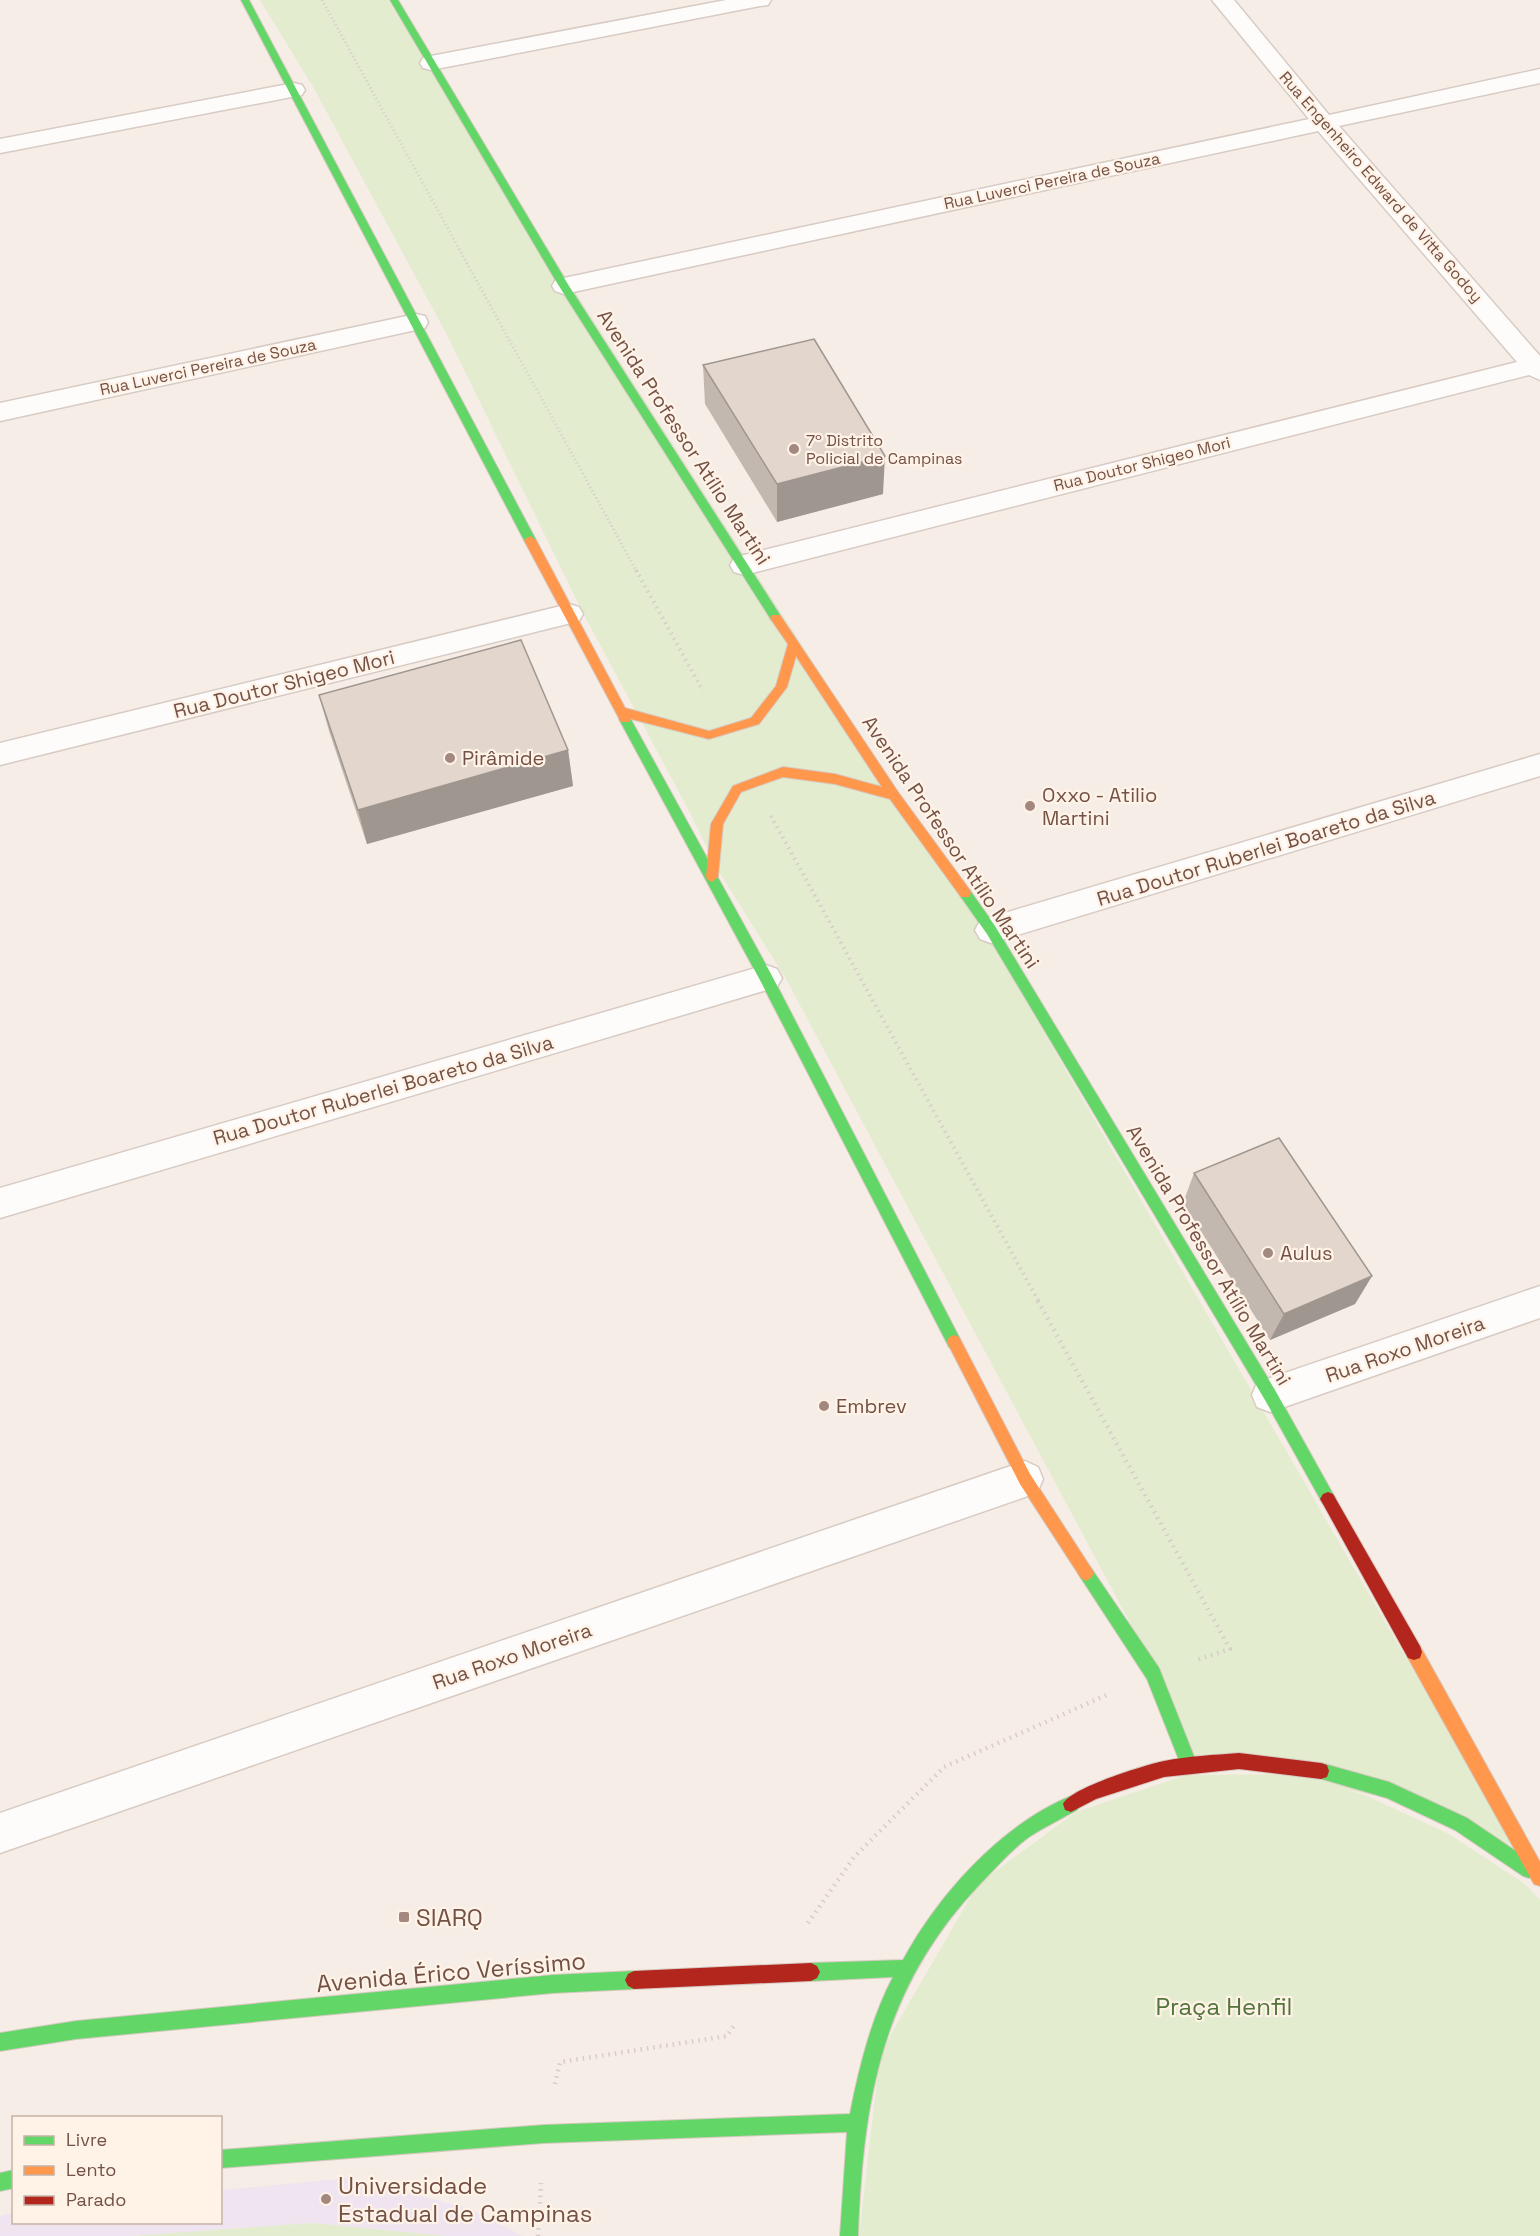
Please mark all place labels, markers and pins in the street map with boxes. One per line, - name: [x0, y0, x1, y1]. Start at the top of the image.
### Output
- place label: 7º Distrito Policial de Campinas: [806, 430, 963, 469]
- marker: 7º Distrito Policial de Campinas: [787, 442, 801, 456]
- place label: Pirâmide: [462, 745, 544, 771]
- marker: Pirâmide: [443, 751, 457, 765]
- place label: Oxxo - Atilio Martini: [1042, 782, 1157, 831]
- marker: Oxxo - Atilio Martini: [1023, 799, 1037, 813]
- place label: Aulus: [1280, 1240, 1333, 1266]
- marker: Aulus: [1261, 1246, 1275, 1260]
- place label: Embrev: [836, 1393, 907, 1419]
- marker: Embrev: [817, 1399, 831, 1413]
- place label: SIARQ: [416, 1902, 483, 1933]
- marker: SIARQ: [397, 1910, 411, 1924]
- place label: Universidade Estadual de Campinas: [338, 2170, 592, 2229]
- marker: Universidade Estadual de Campinas: [319, 2192, 333, 2206]

